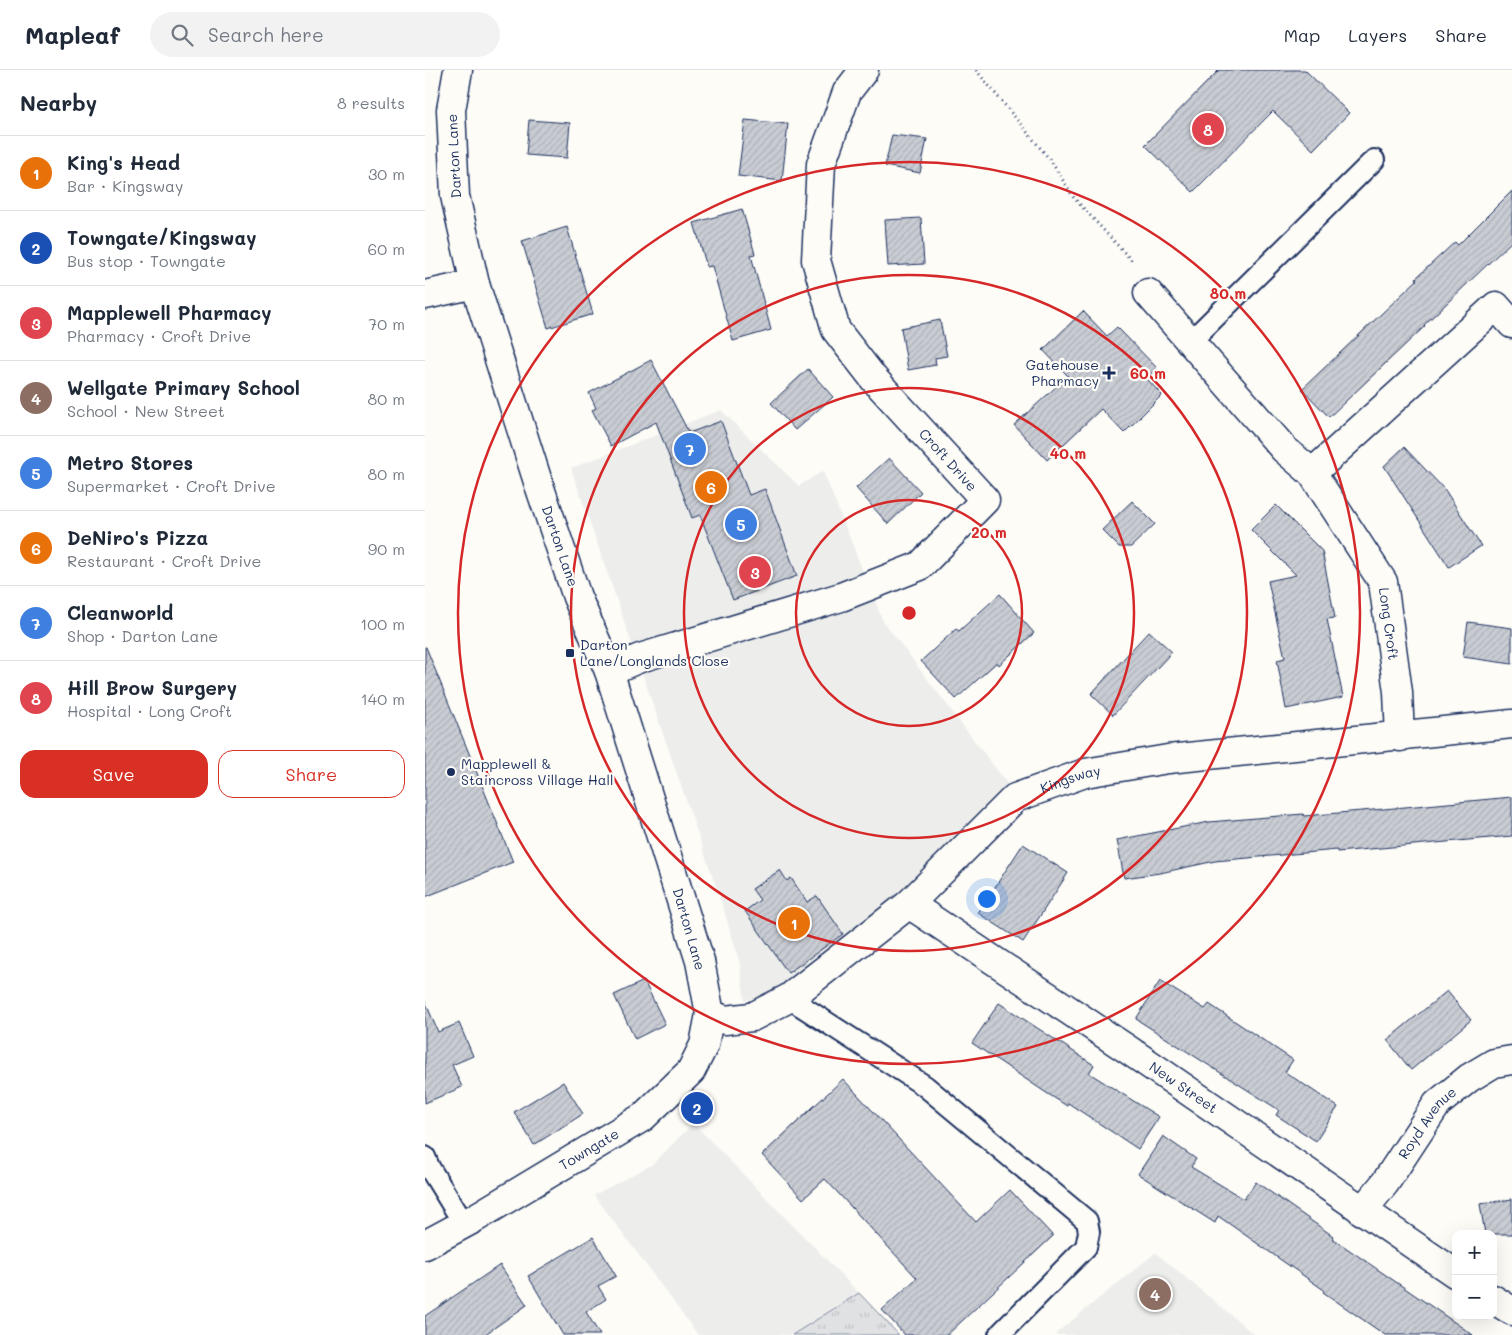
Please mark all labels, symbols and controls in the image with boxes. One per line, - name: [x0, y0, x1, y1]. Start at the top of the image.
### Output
- search box: [150, 12, 500, 57]
- text: Mapleaf: [25, 19, 120, 50]
- icon: search: [168, 21, 196, 49]
- text: Search here: [208, 22, 324, 47]
- text: Map: [1284, 23, 1320, 47]
- text: Layers: [1348, 23, 1407, 47]
- text: Share: [1435, 23, 1487, 47]
- text: Nearby: [20, 89, 97, 116]
- text: 8 results: [337, 92, 405, 113]
- pin: 8: [1192, 110, 1224, 148]
- street label: Darton Lane: [442, 113, 465, 199]
- text: King's Head: [67, 150, 180, 175]
- text: 1: [32, 163, 40, 184]
- text: 30 m: [368, 163, 405, 184]
- text: Bar · Kingsway: [67, 175, 183, 196]
- text: Towngate/Kingsway: [67, 225, 256, 250]
- text: 2: [32, 238, 40, 259]
- text: 60 m: [368, 238, 405, 259]
- text: Bus stop · Towngate: [67, 250, 226, 271]
- text: 80 m: [1210, 283, 1246, 303]
- text: Mapplewell Pharmacy: [67, 300, 271, 325]
- text: 3: [31, 313, 41, 334]
- text: 70 m: [368, 313, 405, 334]
- text: Pharmacy · Croft Drive: [67, 325, 251, 346]
- place label: Gatehouse Pharmacy: [1026, 355, 1099, 390]
- text: 60 m: [1130, 363, 1166, 383]
- marker: Gatehouse Pharmacy: [1103, 367, 1115, 379]
- text: Wellgate Primary School: [67, 375, 300, 400]
- text: 4: [31, 388, 41, 409]
- text: 80 m: [368, 388, 405, 409]
- text: School · New Street: [67, 400, 225, 421]
- street label: Croft Drive: [915, 424, 982, 495]
- pin: 7: [674, 430, 706, 468]
- text: 40 m: [1050, 443, 1086, 463]
- text: Metro Stores: [67, 450, 193, 475]
- text: 5: [31, 463, 41, 484]
- text: 80 m: [368, 463, 405, 484]
- pin: 6: [695, 468, 727, 506]
- text: Supermarket · Croft Drive: [67, 475, 276, 496]
- street label: Darton Lane: [538, 503, 583, 589]
- pin: 5: [725, 505, 757, 543]
- text: 20 m: [971, 522, 1007, 542]
- text: DeNiro's Pizza: [67, 525, 208, 550]
- text: 6: [31, 538, 41, 559]
- text: 90 m: [368, 538, 405, 559]
- text: Restaurant · Croft Drive: [67, 550, 261, 571]
- pin: 3: [739, 553, 771, 591]
- street label: Long Croft: [1375, 586, 1404, 661]
- text: Cleanworld: [67, 600, 173, 625]
- centre of rings: [900, 604, 918, 622]
- text: 7: [32, 613, 40, 634]
- text: 100 m: [360, 613, 405, 634]
- text: Shop · Darton Lane: [67, 625, 218, 646]
- place label: Darton Lane/Longlands Close: [580, 635, 729, 670]
- marker: Darton Lane/Longlands Close: [564, 647, 576, 659]
- text: Hill Brow Surgery: [67, 675, 237, 700]
- text: 8: [31, 688, 41, 709]
- text: 140 m: [361, 688, 405, 709]
- text: Hospital · Long Croft: [67, 700, 232, 721]
- button: Save: [20, 750, 208, 798]
- button: Share: [218, 750, 405, 798]
- place label: Mapplewell & Staincross Village Hall: [461, 754, 614, 789]
- street label: Kingsway: [1038, 761, 1102, 797]
- marker: Mapplewell & Staincross Village Hall: [445, 766, 457, 778]
- street label: Darton Lane: [669, 886, 710, 972]
- your location: [974, 886, 1000, 912]
- pin: 1: [778, 904, 810, 942]
- street label: New Street: [1146, 1057, 1222, 1117]
- street label: Royd Avenue: [1393, 1082, 1460, 1162]
- pin: 2: [681, 1089, 713, 1127]
- street label: Towngate: [556, 1124, 622, 1174]
- map controls: [1452, 1230, 1497, 1320]
- button: +: [1452, 1230, 1497, 1275]
- pin: 4: [1139, 1275, 1171, 1313]
- button: −: [1452, 1275, 1497, 1320]

